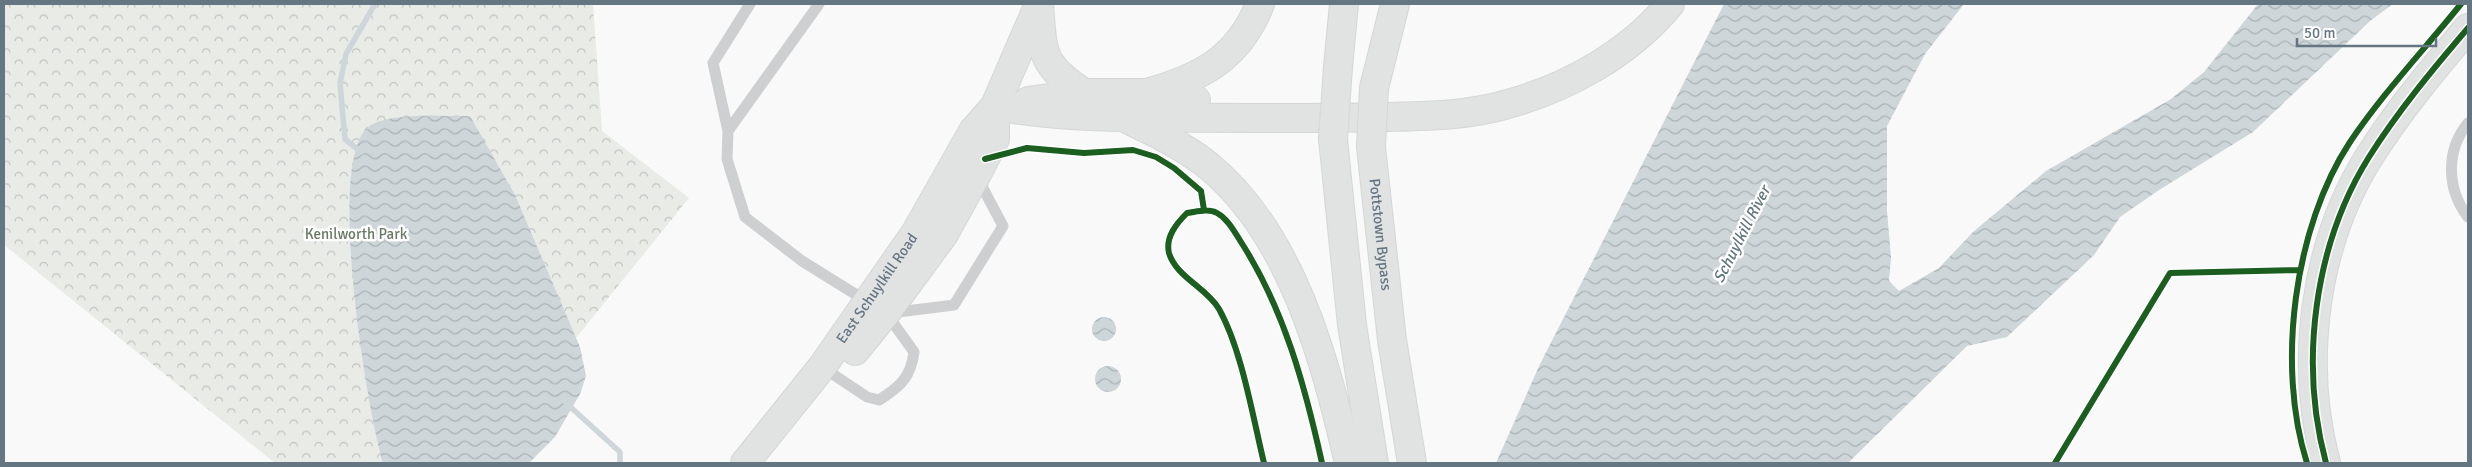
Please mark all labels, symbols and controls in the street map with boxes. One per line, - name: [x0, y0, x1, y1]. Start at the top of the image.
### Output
- scale bar: [2297, 15, 2436, 47]
- text: 50 m: [2304, 24, 2335, 42]
- street label: Pottstown Bypass: [1365, 178, 1396, 292]
- water label: Schuylkill River: [1709, 181, 1776, 286]
- park label: Kenilworth Park: [305, 225, 408, 243]
- street label: East Schuylkill Road: [832, 230, 921, 347]

